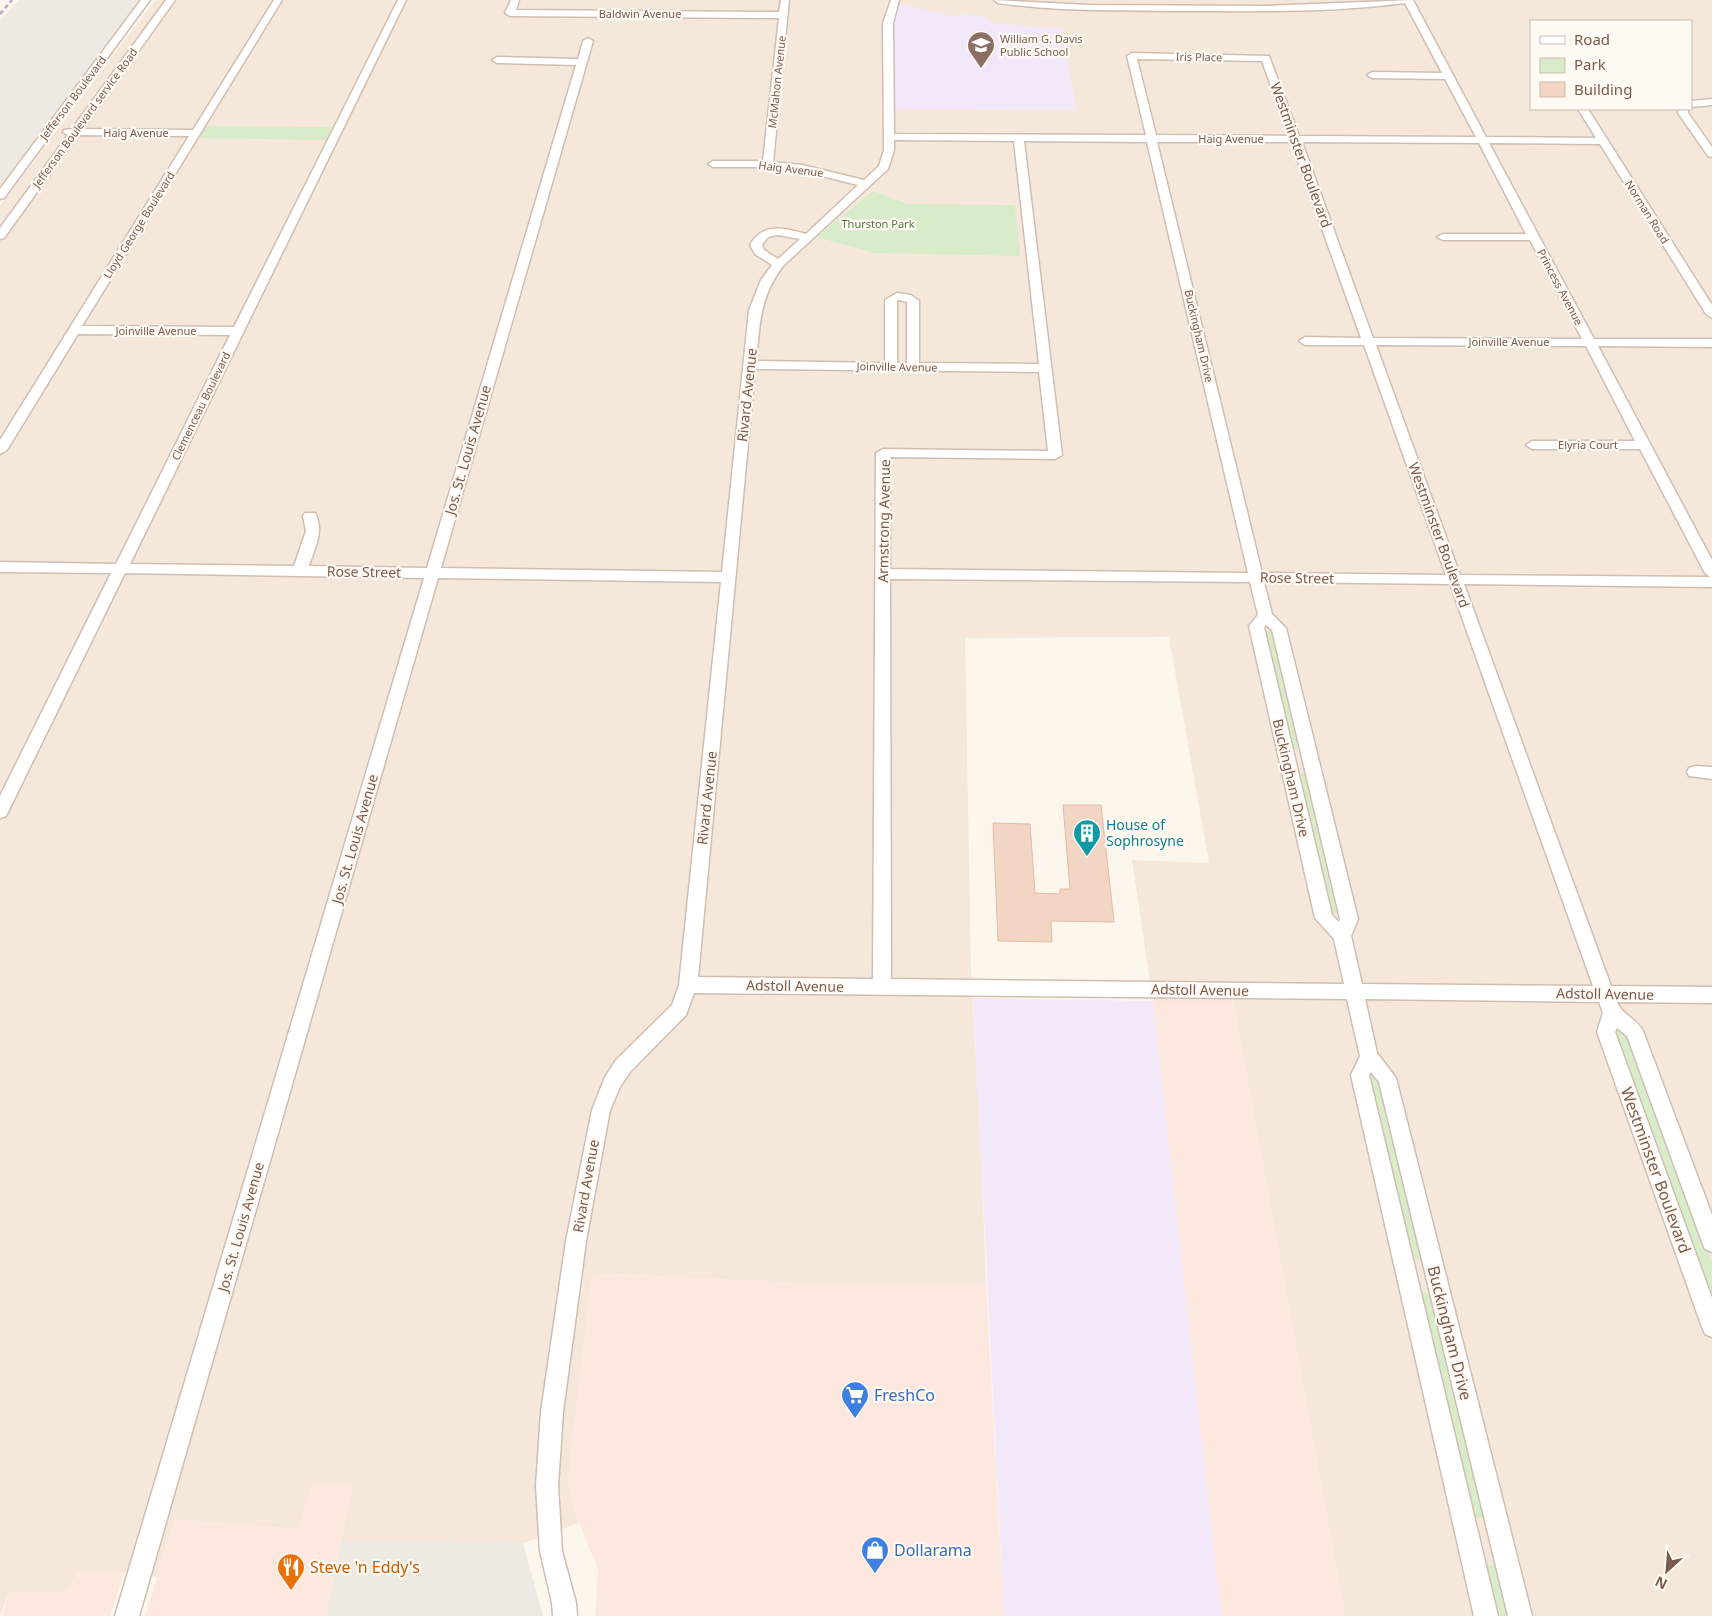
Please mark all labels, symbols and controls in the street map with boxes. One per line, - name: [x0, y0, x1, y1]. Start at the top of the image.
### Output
- street label: Baldwin Avenue: [599, 6, 681, 21]
- legend: [1530, 20, 1692, 110]
- text: Road: [1574, 29, 1610, 49]
- school or university icon: William G. Davis Public School: [966, 30, 996, 69]
- place label: William G. Davis Public School: [1000, 31, 1083, 59]
- street label: McMahon Avenue: [764, 35, 789, 129]
- street label: Jefferson Boulevard service Road: [28, 45, 140, 191]
- street label: Iris Place: [1176, 49, 1222, 64]
- street label: Jefferson Boulevard: [35, 53, 109, 143]
- text: Park: [1574, 54, 1606, 74]
- text: Building: [1574, 79, 1632, 99]
- street label: Westminster Boulevard: [1266, 80, 1337, 230]
- street label: Haig Avenue: [103, 125, 169, 140]
- street label: Haig Avenue: [1198, 131, 1264, 146]
- street label: Haig Avenue: [758, 157, 824, 180]
- street label: Lloyd George Boulevard: [99, 168, 178, 281]
- street label: Norman Road: [1622, 177, 1673, 246]
- park label: Thurston Park: [841, 216, 915, 231]
- street label: Princess Avenue: [1534, 246, 1587, 328]
- street label: Buckingham Drive: [1182, 288, 1217, 384]
- street label: Joinville Avenue: [114, 323, 197, 338]
- street label: Joinville Avenue: [1467, 334, 1550, 349]
- street label: Rivard Avenue: [732, 347, 761, 443]
- street label: Clemenceau Boulevard: [168, 349, 233, 462]
- street label: Joinville Avenue: [855, 358, 938, 375]
- street label: Jos. St. Louis Avenue: [439, 383, 495, 519]
- street label: Elyria Court: [1558, 437, 1618, 452]
- street label: Armstrong Avenue: [873, 459, 894, 583]
- street label: Westminster Boulevard: [1404, 460, 1475, 610]
- street label: Rose Street: [327, 561, 401, 582]
- street label: Rose Street: [1260, 567, 1334, 588]
- street label: Buckingham Drive: [1269, 717, 1314, 839]
- street label: Rivard Avenue: [692, 750, 721, 846]
- street label: Jos. St. Louis Avenue: [326, 772, 382, 908]
- place label: House of Sophrosyne: [1106, 815, 1184, 850]
- building icon: House of Sophrosyne: [1072, 818, 1102, 857]
- street label: Adstoll Avenue: [746, 975, 844, 996]
- street label: Adstoll Avenue: [1151, 979, 1249, 1000]
- street label: Adstoll Avenue: [1556, 983, 1654, 1004]
- street label: Westminster Boulevard: [1616, 1084, 1696, 1256]
- street label: Rivard Avenue: [568, 1138, 603, 1234]
- street label: Jos. St. Louis Avenue: [212, 1160, 268, 1296]
- street label: Buckingham Drive: [1423, 1263, 1477, 1403]
- supermarket icon: FreshCo: [840, 1380, 870, 1419]
- place label: FreshCo: [874, 1384, 935, 1406]
- shop icon: Dollarama: [860, 1535, 890, 1574]
- place label: Dollarama: [894, 1539, 972, 1561]
- north arrow: [1642, 1546, 1692, 1596]
- restaurant icon: Steve 'n Eddy's: [276, 1552, 306, 1591]
- place label: Steve 'n Eddy's: [310, 1556, 420, 1578]
- text: N: [1652, 1572, 1670, 1594]

